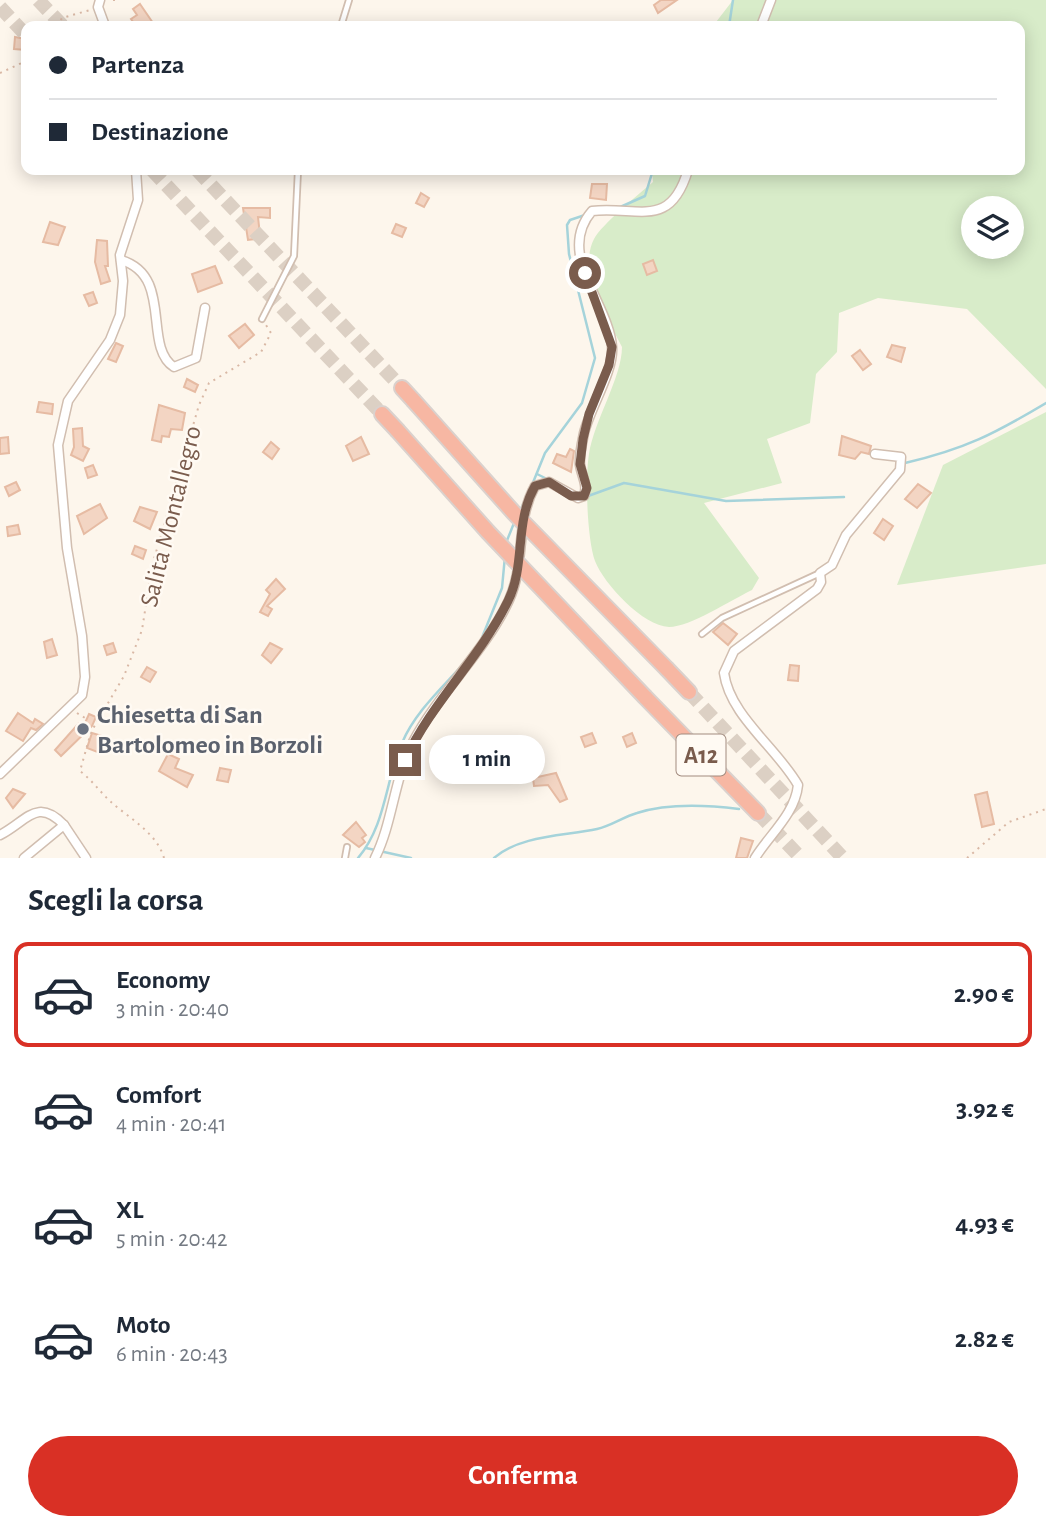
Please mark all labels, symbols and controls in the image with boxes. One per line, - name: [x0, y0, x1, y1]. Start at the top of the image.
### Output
- text: Partenza: [91, 52, 184, 78]
- text: Destinazione: [91, 119, 229, 145]
- map controls: [961, 196, 1024, 259]
- button: layers: [961, 196, 1024, 259]
- route start: [569, 257, 601, 289]
- street label: Salita Montallegro: [136, 423, 206, 609]
- place label: Chiesetta di San Bartolomeo in Borzoli: [97, 702, 323, 758]
- marker: Chiesetta di San Bartolomeo in Borzoli: [75, 721, 91, 737]
- road number: A12: [676, 734, 726, 776]
- callout: 1 min: [430, 736, 545, 784]
- route end: [389, 744, 421, 776]
- text: 1 min: [463, 748, 511, 771]
- text: Scegli la corsa: [28, 884, 204, 916]
- icon: car: [32, 963, 95, 1026]
- text: Economy: [116, 967, 210, 993]
- text: 2.90 €: [954, 981, 1014, 1007]
- text: 3 min · 20:40: [116, 998, 229, 1021]
- icon: car: [32, 1078, 95, 1141]
- text: Comfort: [116, 1082, 201, 1108]
- text: 3.92 €: [956, 1096, 1014, 1122]
- text: 4 min · 20:41: [116, 1113, 226, 1136]
- icon: car: [32, 1193, 95, 1256]
- text: XL: [116, 1197, 143, 1223]
- text: 4.93 €: [955, 1211, 1014, 1237]
- text: 5 min · 20:42: [116, 1228, 228, 1251]
- icon: car: [32, 1308, 95, 1371]
- text: Moto: [116, 1312, 171, 1338]
- text: 2.82 €: [955, 1326, 1014, 1352]
- text: 6 min · 20:43: [116, 1343, 228, 1366]
- button: Conferma: [28, 1436, 1018, 1516]

